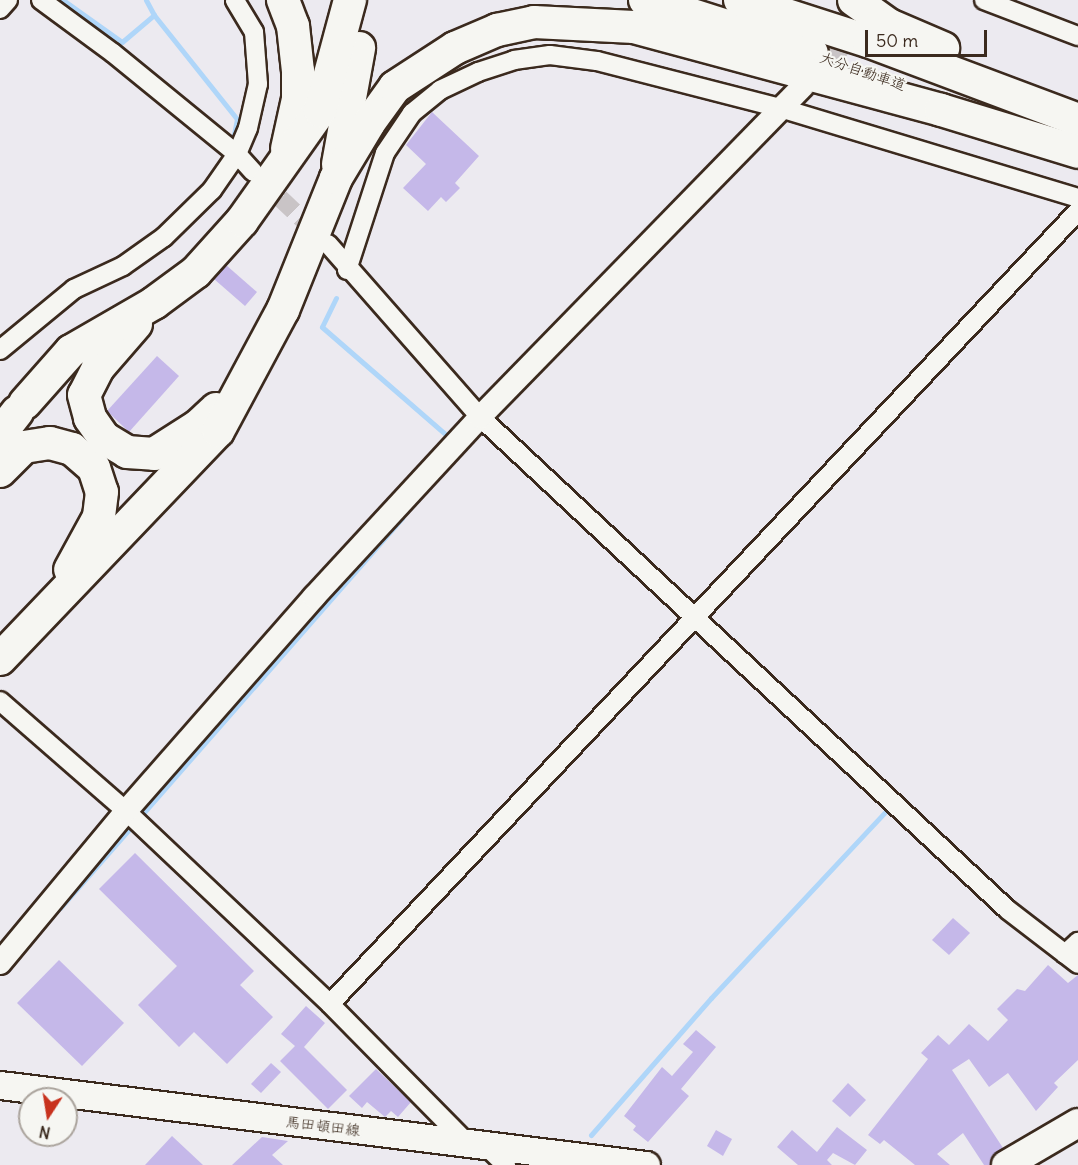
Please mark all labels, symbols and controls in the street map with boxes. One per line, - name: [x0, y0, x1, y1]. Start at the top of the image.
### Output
- scale bar: [868, 18, 990, 56]
- text: 50 m: [876, 29, 918, 52]
- street label: 大分自動車道: [818, 48, 908, 94]
- north arrow: [18, 1087, 78, 1147]
- street label: 馬田頓田線: [285, 1112, 361, 1140]
- text: N: [37, 1122, 52, 1144]

